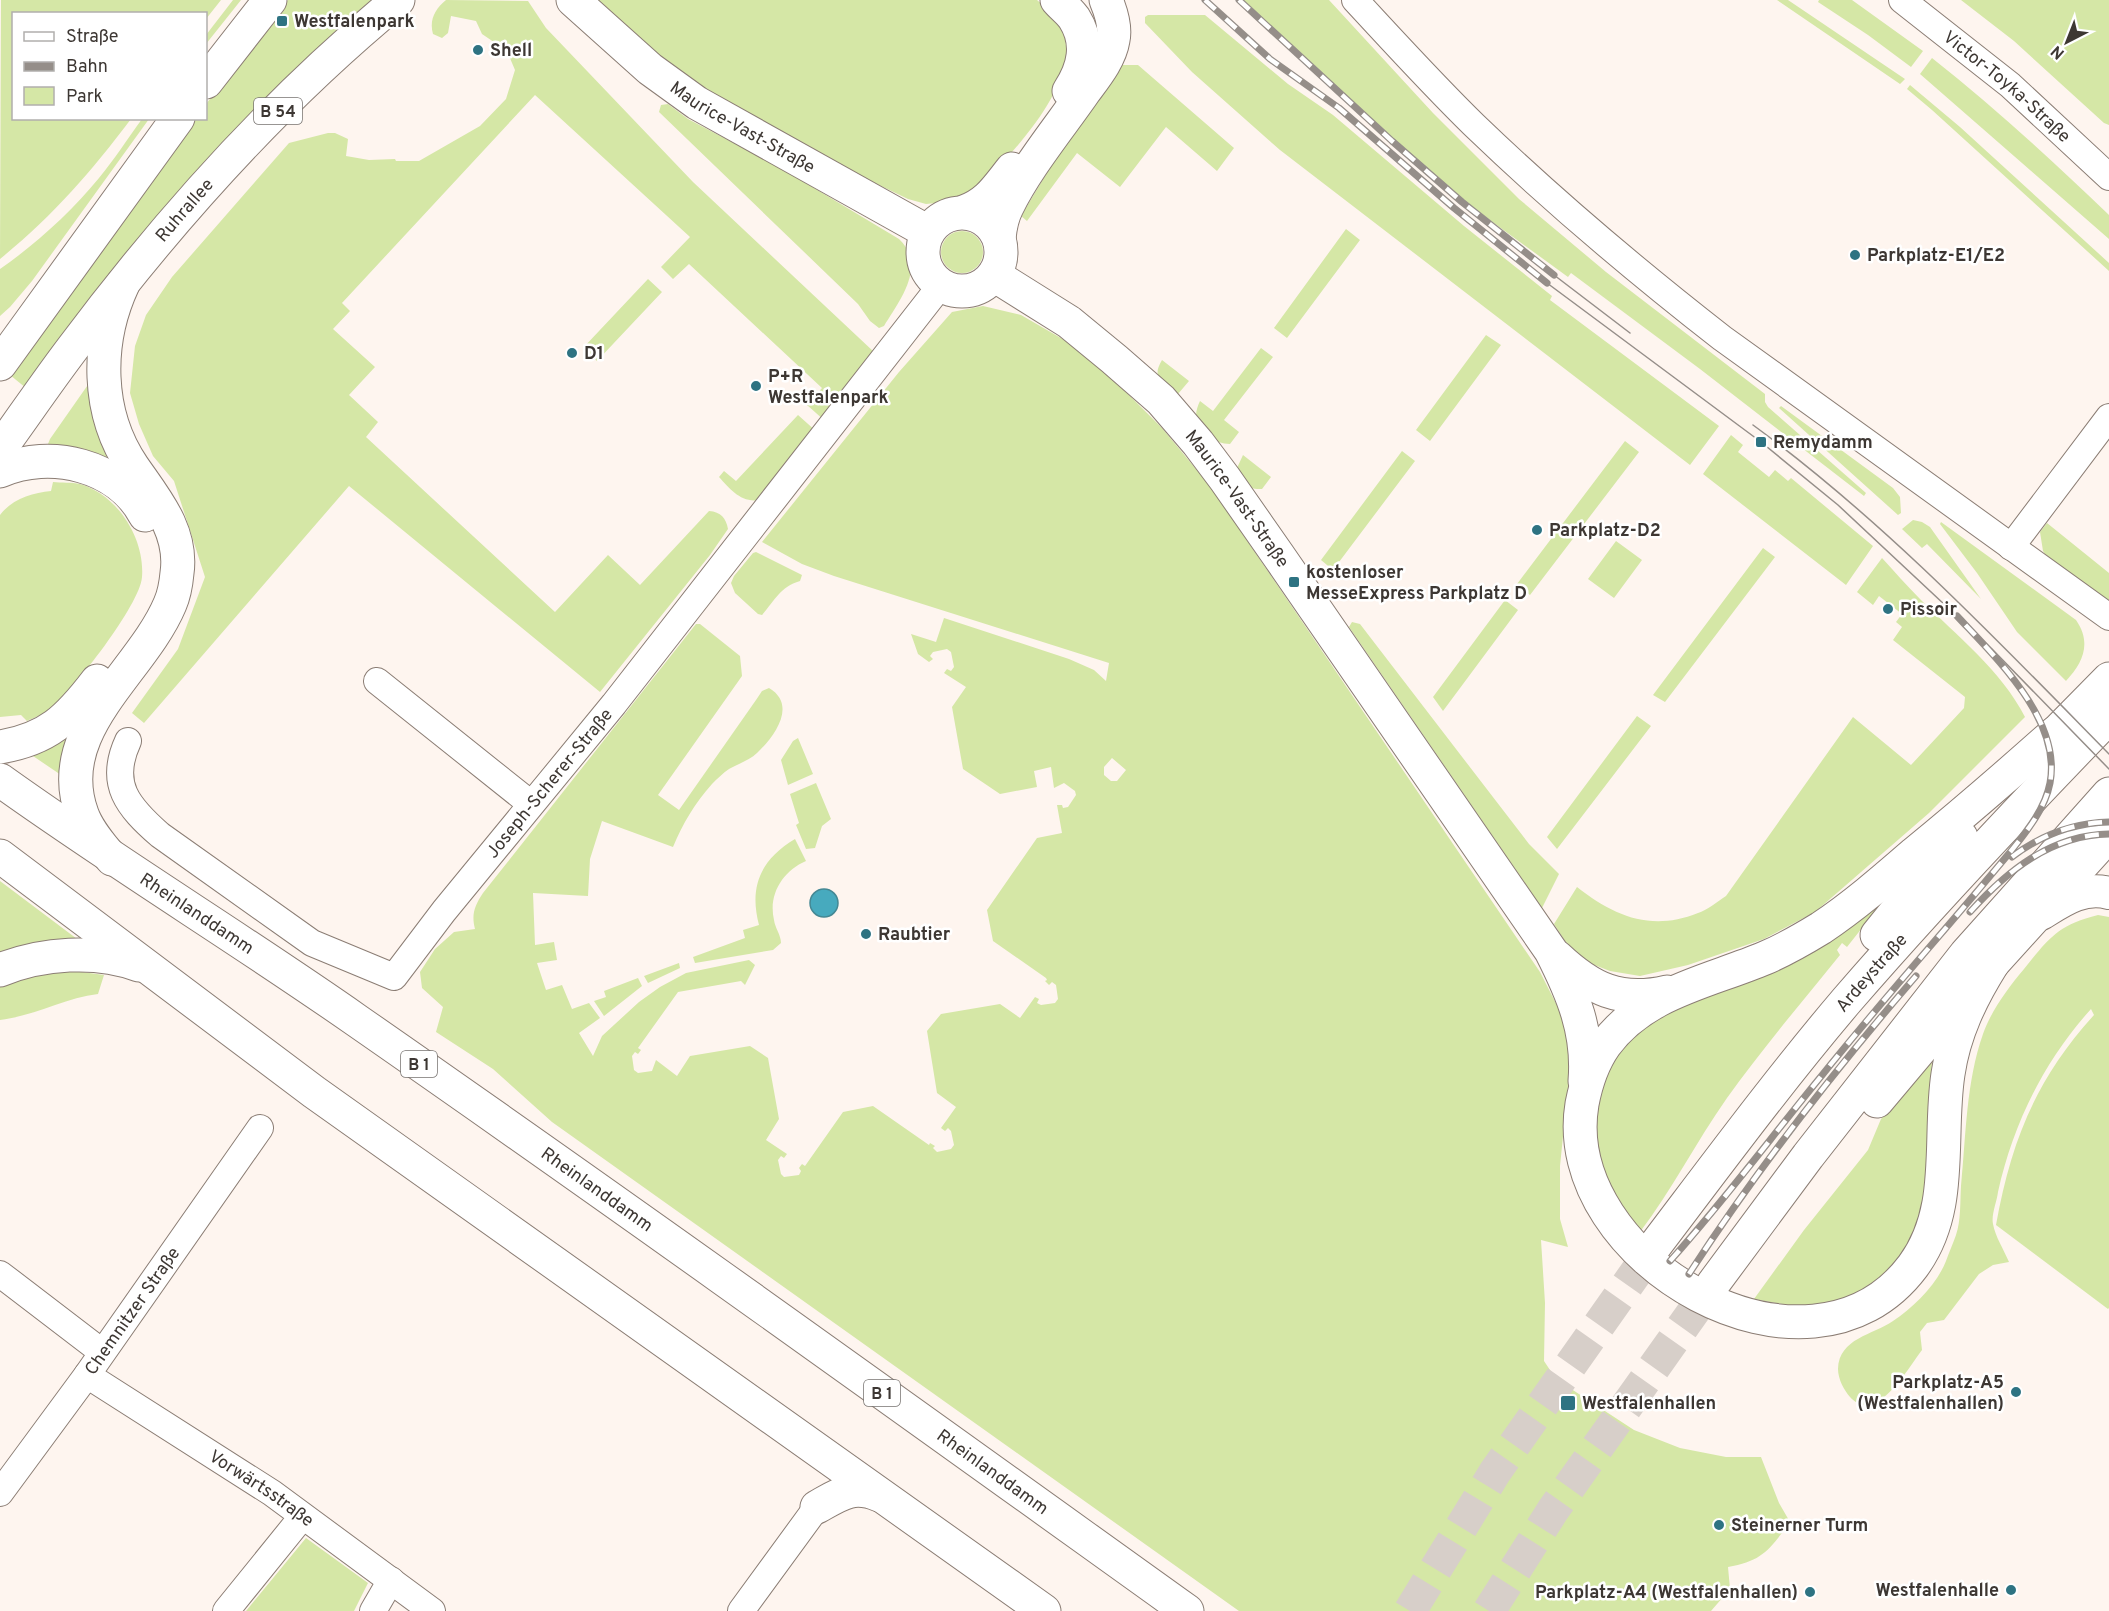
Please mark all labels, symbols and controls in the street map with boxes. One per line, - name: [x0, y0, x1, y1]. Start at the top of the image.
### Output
- place label: Westfalenpark: [294, 11, 415, 34]
- legend: [12, 12, 207, 120]
- north arrow: [2037, 12, 2097, 72]
- marker: Westfalenpark: [275, 14, 289, 28]
- text: Straße: [66, 26, 118, 49]
- street label: Victor-Toyka-Straße: [1938, 26, 2075, 148]
- place label: Shell: [490, 40, 532, 63]
- text: N: [2047, 40, 2069, 63]
- marker: Shell: [471, 43, 485, 57]
- text: Bahn: [66, 56, 108, 79]
- street label: Maurice-Vast-Straße: [665, 77, 819, 180]
- text: Park: [66, 86, 103, 109]
- road number: B 54: [254, 98, 302, 124]
- street label: Ruhrallee: [151, 174, 219, 248]
- place label: Parkplatz-E1/E2: [1867, 245, 2005, 268]
- marker: Parkplatz-E1/E2: [1848, 248, 1862, 262]
- place label: D1: [584, 343, 604, 366]
- marker: D1: [565, 346, 579, 360]
- place label: P+R Westfalenpark: [768, 366, 889, 410]
- marker: P+R Westfalenpark: [749, 379, 763, 393]
- street label: Maurice-Vast-Straße: [1179, 426, 1293, 573]
- place label: Remydamm: [1773, 432, 1873, 455]
- marker: Remydamm: [1754, 435, 1768, 449]
- place label: Parkplatz-D2: [1549, 520, 1661, 543]
- marker: Parkplatz-D2: [1530, 523, 1544, 537]
- place label: kostenloser MesseExpress Parkplatz D: [1306, 562, 1527, 606]
- marker: kostenloser MesseExpress Parkplatz D: [1287, 575, 1301, 589]
- place label: Pissoir: [1900, 599, 1957, 622]
- marker: Pissoir: [1881, 602, 1895, 616]
- street label: Joseph-Scherer-Straße: [482, 704, 619, 864]
- street label: Rheinlanddamm: [135, 869, 258, 961]
- place label: Raubtier: [878, 924, 951, 947]
- marker: Raubtier: [859, 927, 873, 941]
- street label: Ardeystraße: [1831, 929, 1913, 1018]
- road number: B 1: [401, 1051, 437, 1077]
- street label: Rheinlanddamm: [536, 1143, 657, 1238]
- street label: Chemnitzer Straße: [80, 1243, 186, 1380]
- place label: Parkplatz-A5 (Westfalenhallen): [1857, 1372, 2004, 1416]
- road number: B 1: [864, 1380, 900, 1406]
- marker: Parkplatz-A5 (Westfalenhallen): [2009, 1385, 2023, 1399]
- place label: Westfalenhallen: [1582, 1393, 1716, 1416]
- marker: Westfalenhallen: [1559, 1394, 1577, 1412]
- street label: Rheinlanddamm: [931, 1425, 1052, 1521]
- street label: Vorwärtsstraße: [204, 1446, 318, 1533]
- place label: Steinerner Turm: [1731, 1515, 1868, 1538]
- marker: Steinerner Turm: [1712, 1518, 1726, 1532]
- place label: Westfalenhalle: [1875, 1580, 1999, 1603]
- place label: Parkplatz-A4 (Westfalenhallen): [1535, 1582, 1798, 1605]
- marker: Westfalenhalle: [2004, 1583, 2018, 1597]
- marker: Parkplatz-A4 (Westfalenhallen): [1803, 1585, 1817, 1599]

